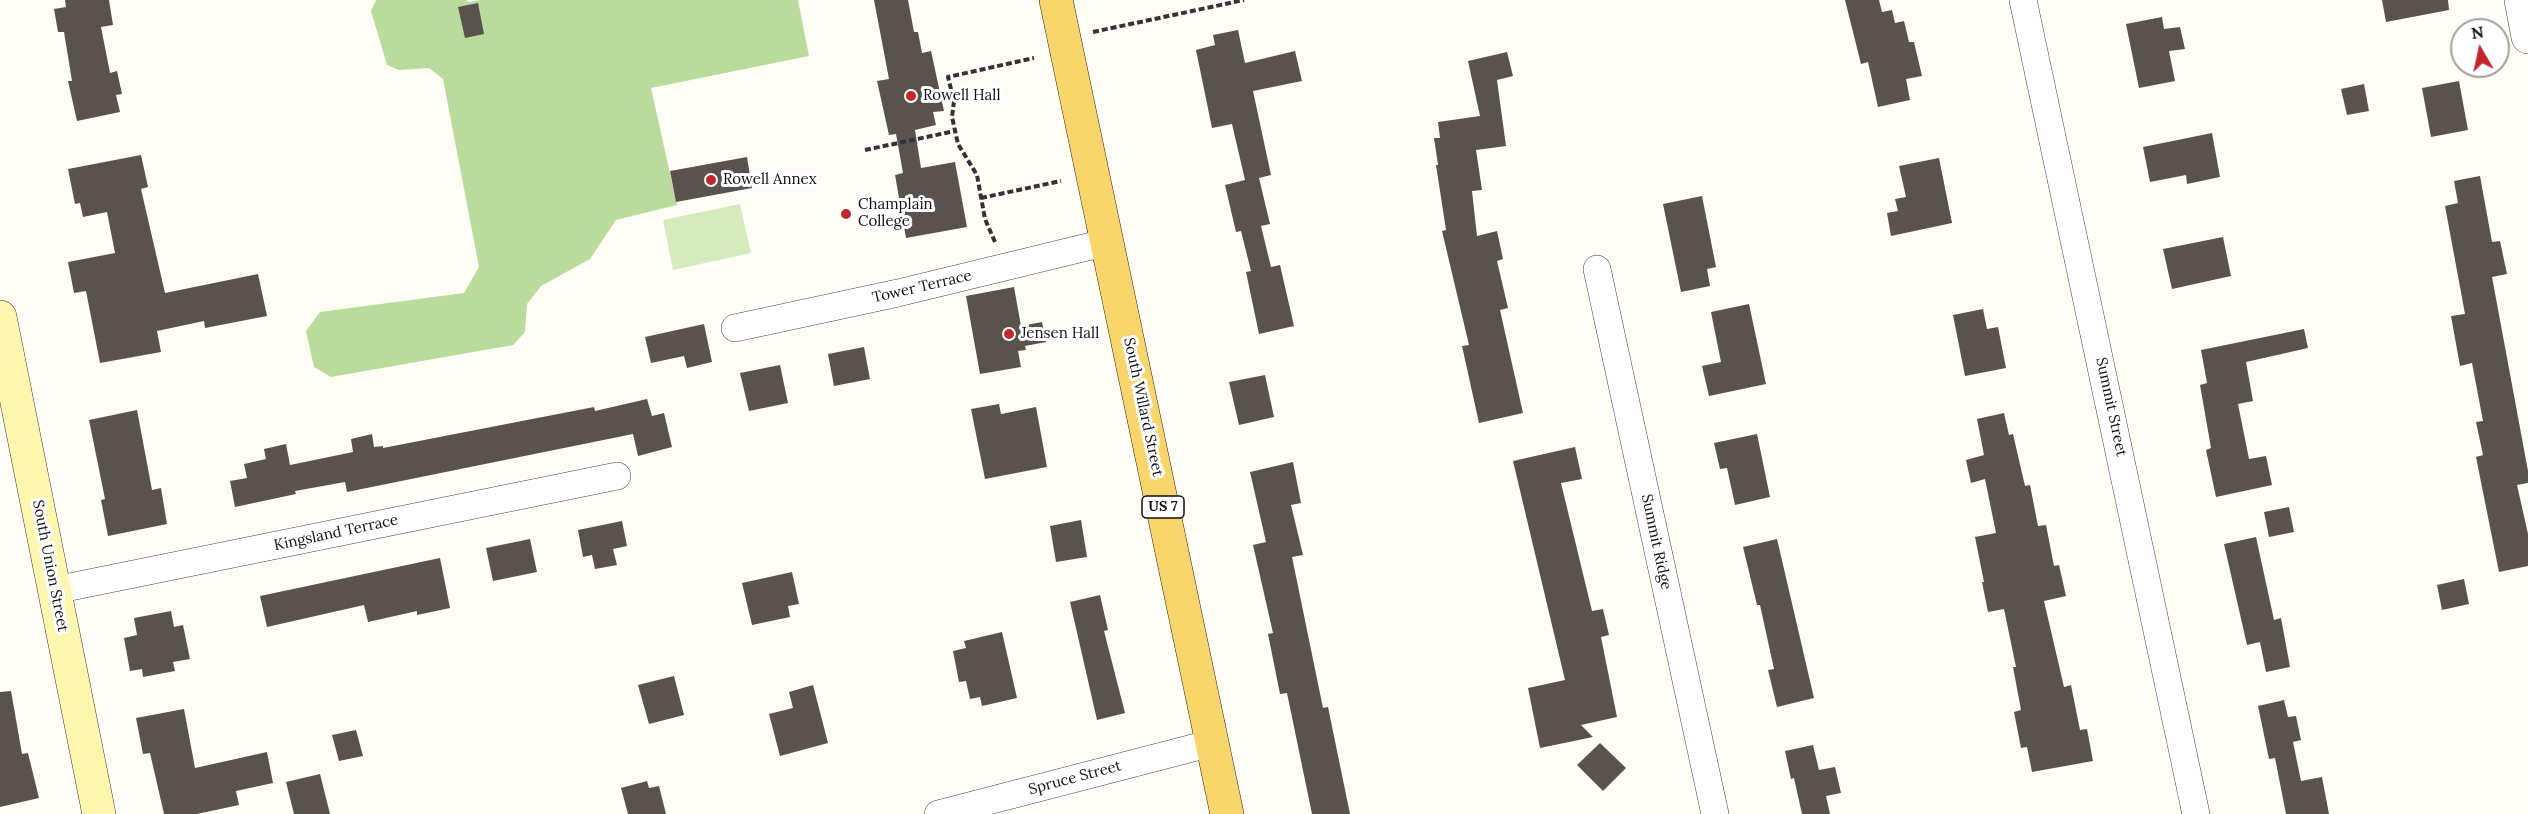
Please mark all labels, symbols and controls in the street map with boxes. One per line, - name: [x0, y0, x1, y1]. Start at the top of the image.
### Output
- north arrow: [2450, 18, 2510, 78]
- text: N: [2470, 21, 2485, 43]
- place label: Rowell Hall: [923, 87, 1000, 105]
- marker: Rowell Hall: [904, 89, 918, 103]
- place label: Rowell Annex: [723, 171, 817, 189]
- marker: Rowell Annex: [704, 173, 718, 187]
- place label: Champlain College: [858, 196, 933, 231]
- marker: Champlain College: [839, 207, 853, 221]
- street label: Tower Terrace: [871, 267, 973, 307]
- place label: Jensen Hall: [1021, 325, 1099, 343]
- marker: Jensen Hall: [1002, 327, 1016, 341]
- street label: South Willard Street: [1119, 336, 1167, 478]
- street label: Summit Street: [2092, 356, 2130, 458]
- street label: Summit Ridge: [1637, 493, 1675, 591]
- road number: US 7: [1142, 496, 1184, 518]
- street label: South Union Street: [28, 499, 72, 633]
- street label: Kingsland Terrace: [272, 511, 400, 555]
- street label: Spruce Street: [1027, 757, 1123, 799]

